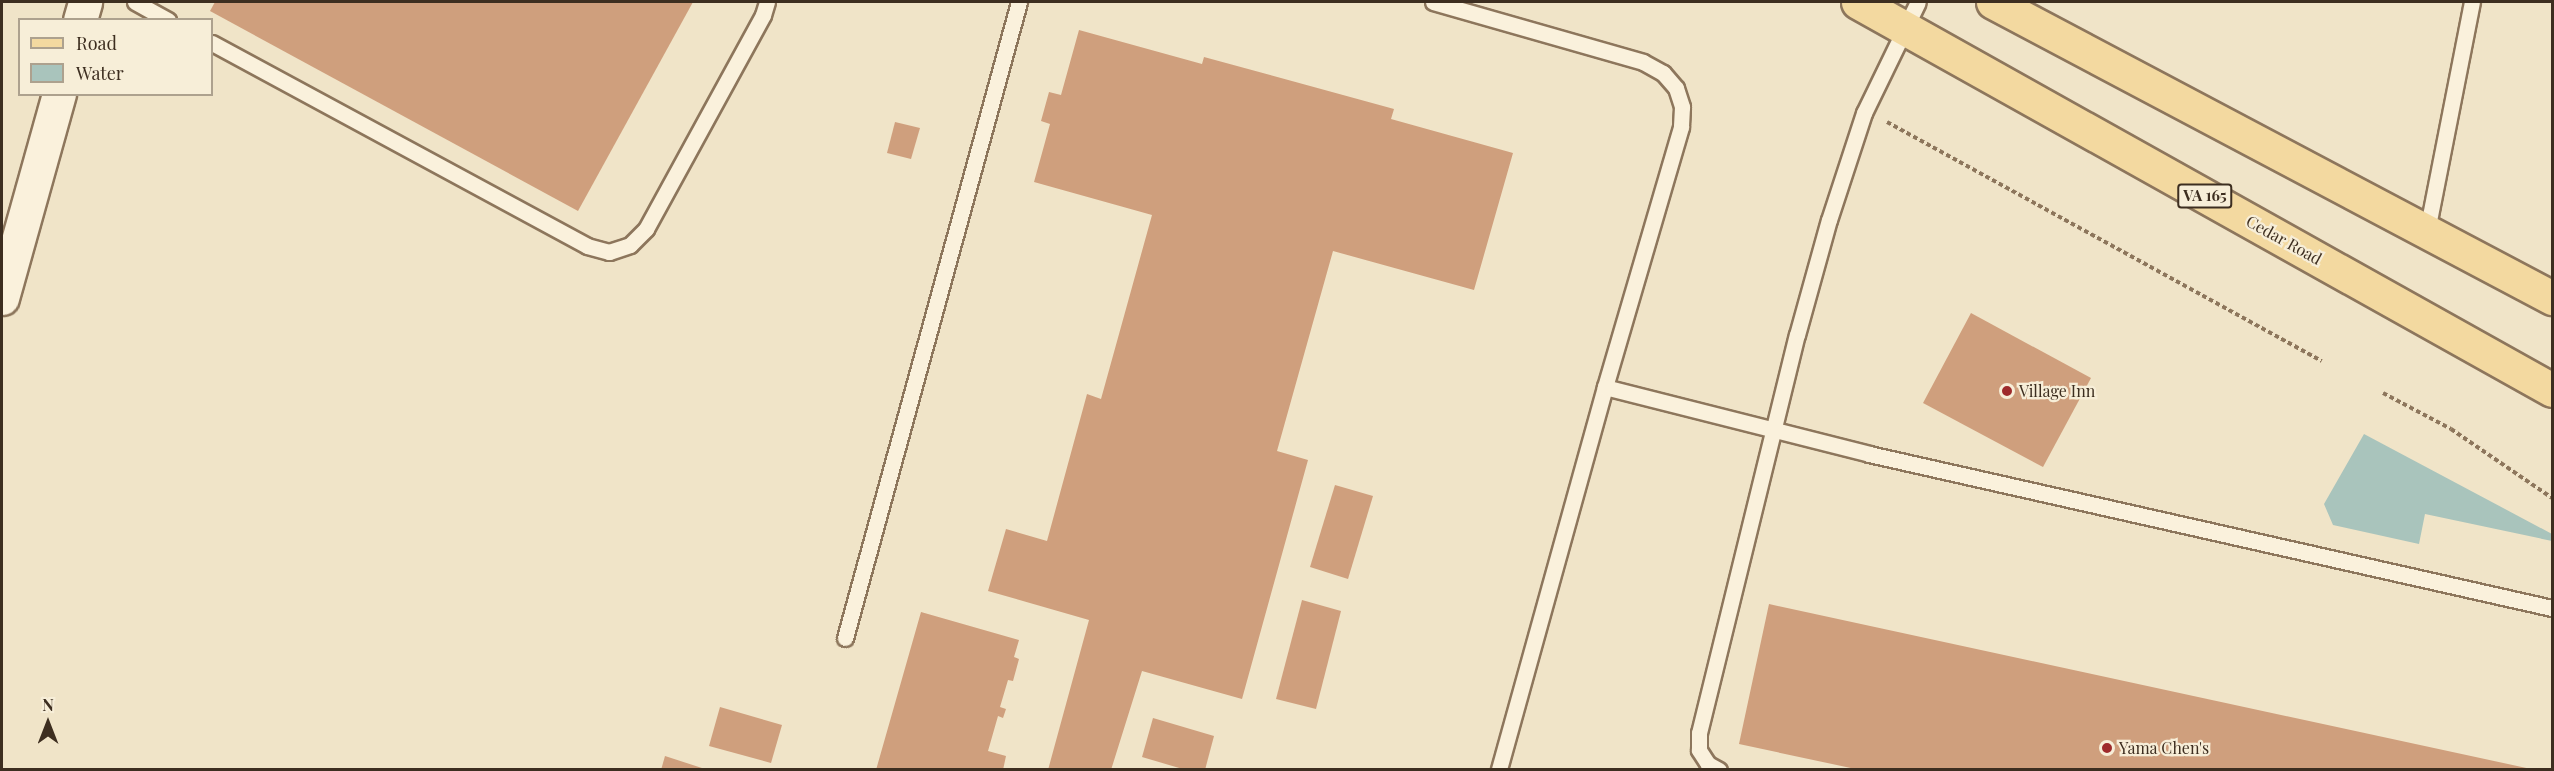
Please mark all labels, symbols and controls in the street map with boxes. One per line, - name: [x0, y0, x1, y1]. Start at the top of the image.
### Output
- legend: [18, 18, 213, 96]
- text: Road: [76, 31, 117, 55]
- text: Water: [76, 61, 124, 85]
- road number: VA 165: [2176, 184, 2234, 208]
- street label: Cedar Road: [2243, 211, 2325, 269]
- place label: Village Inn: [2019, 381, 2095, 401]
- marker: Village Inn: [2000, 384, 2014, 398]
- north arrow: [18, 693, 78, 753]
- text: N: [42, 694, 54, 715]
- place label: Yama Chen's: [2119, 738, 2209, 758]
- marker: Yama Chen's: [2100, 741, 2114, 755]

